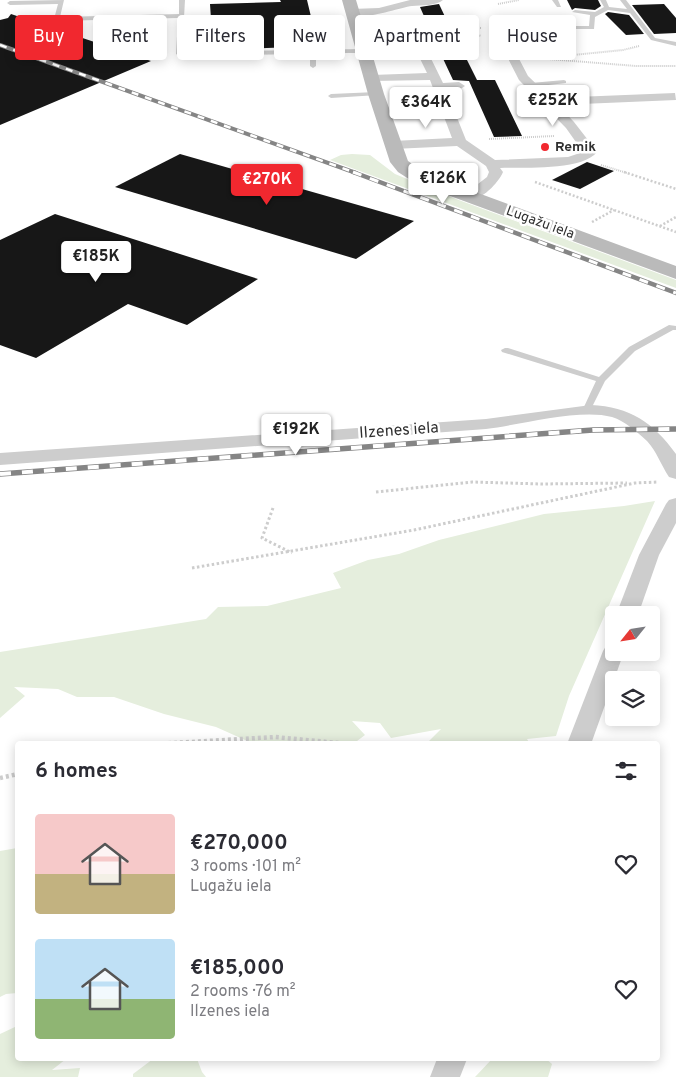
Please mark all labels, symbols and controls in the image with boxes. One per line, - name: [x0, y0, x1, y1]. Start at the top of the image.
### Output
- chip: Buy: [15, 15, 83, 60]
- chip: Rent: [93, 15, 167, 60]
- chip: Filters: [177, 15, 264, 60]
- chip: New: [274, 15, 345, 60]
- chip: Apartment: [355, 15, 479, 60]
- chip: House: [489, 15, 576, 60]
- pin: €252K: [518, 84, 588, 127]
- pin: €364K: [391, 86, 461, 129]
- text: €252K: [528, 91, 578, 111]
- text: €364K: [400, 93, 452, 113]
- place label: Remik: [555, 139, 596, 156]
- marker: Remik: [539, 141, 551, 153]
- pin: €126K: [408, 162, 478, 205]
- pin: €270K: [232, 164, 302, 206]
- text: €126K: [419, 169, 467, 189]
- text: €270K: [242, 170, 292, 190]
- street label: Lugažu iela: [504, 203, 576, 243]
- pin: €185K: [61, 240, 131, 283]
- text: €185K: [72, 247, 120, 267]
- pin: €192K: [261, 414, 331, 456]
- street label: Ilzenes iela: [359, 418, 439, 444]
- text: €192K: [272, 420, 320, 440]
- north arrow: [605, 606, 660, 661]
- map controls: [605, 606, 660, 726]
- button: layers: [605, 671, 660, 726]
- icon: filters: [612, 757, 640, 785]
- text: 6 homes: [35, 758, 118, 785]
- text: €270,000: [190, 830, 288, 857]
- icon: home: [75, 834, 135, 894]
- icon: heart: [612, 850, 640, 878]
- text: 3 rooms · 101 m²: [190, 857, 301, 877]
- text: Lugažu iela: [190, 877, 272, 897]
- text: €185,000: [190, 955, 285, 982]
- icon: home: [75, 959, 135, 1019]
- icon: heart: [612, 975, 640, 1003]
- text: 2 rooms · 76 m²: [190, 982, 296, 1002]
- text: Ilzenes iela: [190, 1002, 270, 1022]

